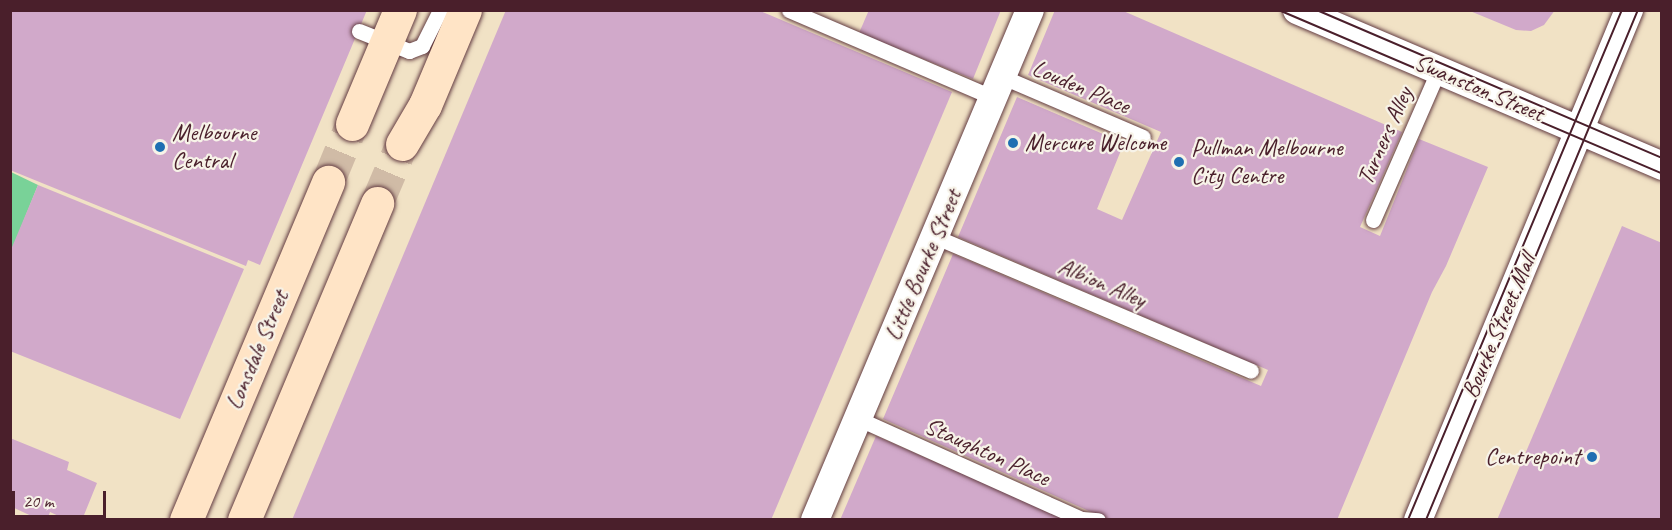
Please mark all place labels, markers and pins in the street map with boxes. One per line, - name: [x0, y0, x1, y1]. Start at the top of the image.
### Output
- place label: Melbourne Central: [172, 119, 256, 175]
- place label: Mercure Welcome: [1025, 129, 1166, 157]
- place label: Pullman Melbourne City Centre: [1191, 134, 1343, 190]
- marker: Mercure Welcome: [1006, 136, 1020, 150]
- marker: Melbourne Central: [153, 140, 167, 154]
- marker: Pullman Melbourne City Centre: [1172, 155, 1186, 169]
- place label: Centrepoint: [1485, 443, 1580, 471]
- marker: Centrepoint: [1585, 450, 1599, 464]

